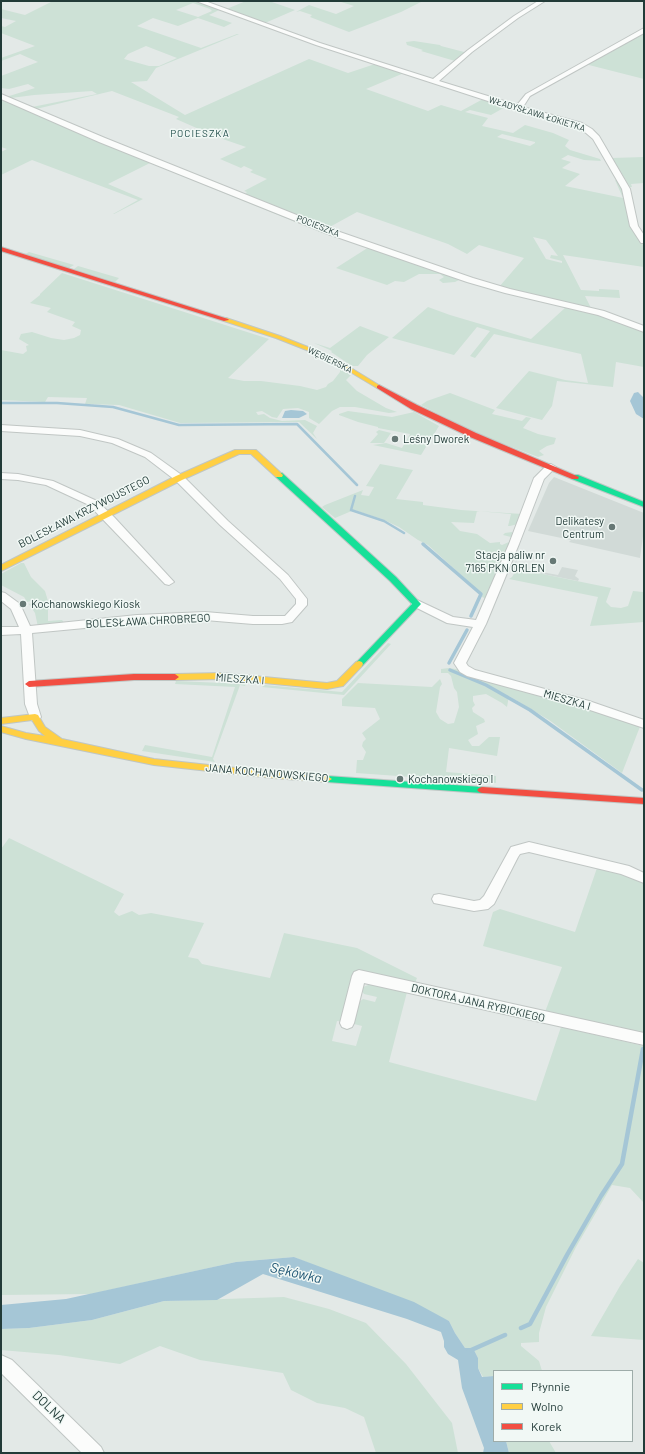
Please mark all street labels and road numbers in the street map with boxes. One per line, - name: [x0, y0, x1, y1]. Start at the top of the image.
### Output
- street label: WŁADYSŁAWA ŁOKIETKA: [487, 94, 587, 134]
- street label: POCIESZKA: [295, 213, 341, 239]
- street label: WĘGIERSKA: [306, 345, 354, 375]
- street label: BOLESŁAWA KRZYWOUSTEGO: [16, 473, 152, 551]
- street label: BOLESŁAWA CHROBREGO: [85, 611, 211, 631]
- street label: MIESZKA I: [215, 671, 265, 687]
- street label: MIESZKA I: [542, 687, 592, 713]
- street label: JANA KOCHANOWSKIEGO: [205, 761, 329, 785]
- street label: DOKTORA JANA RYBICKIEGO: [410, 981, 546, 1025]
- street label: DOLNA: [29, 1387, 69, 1427]

